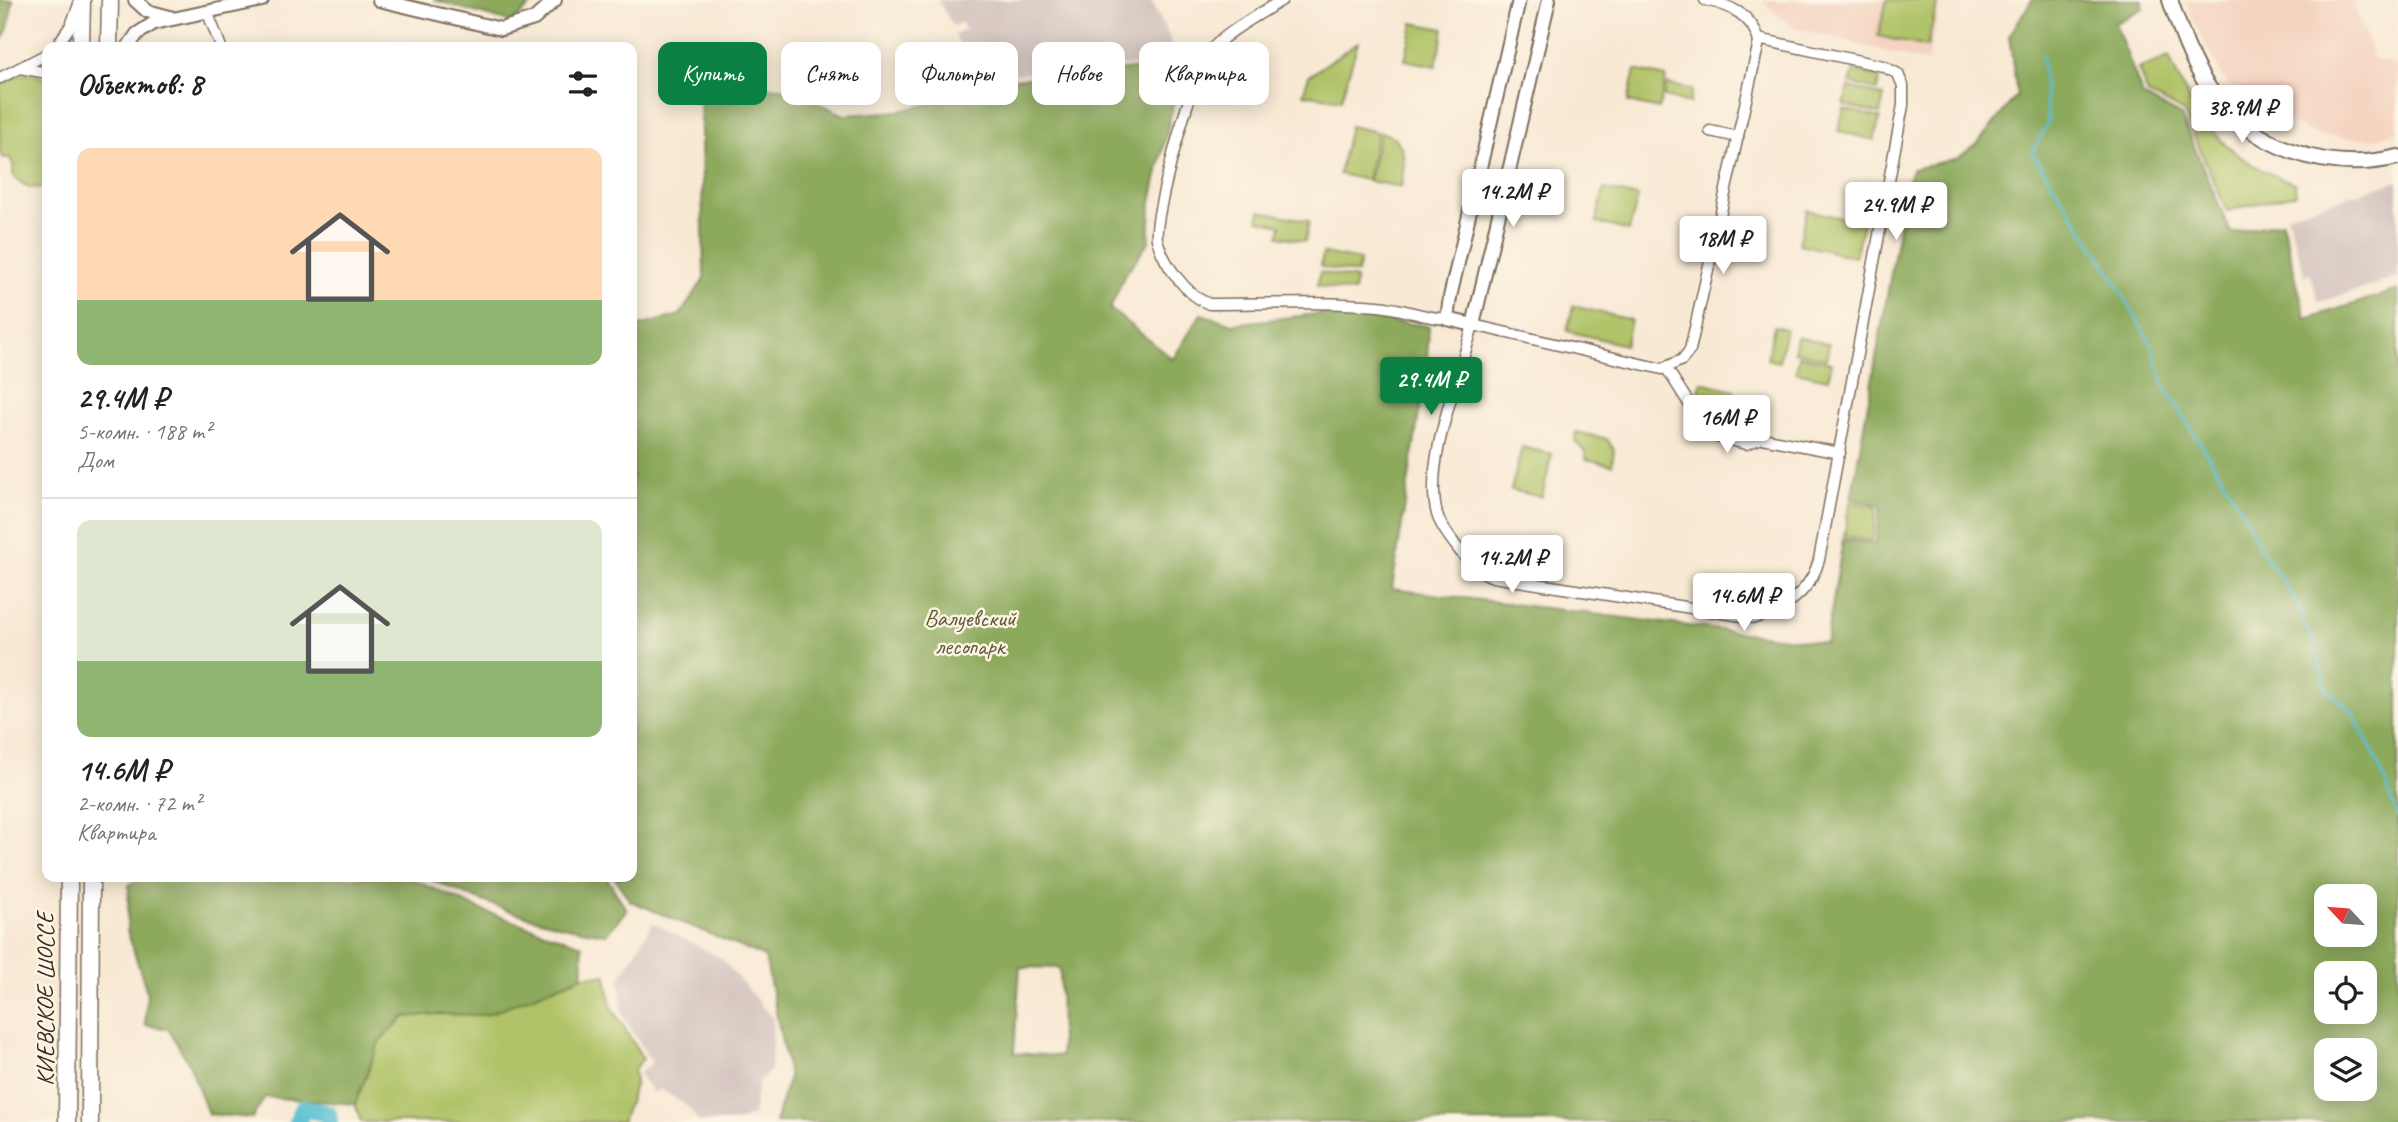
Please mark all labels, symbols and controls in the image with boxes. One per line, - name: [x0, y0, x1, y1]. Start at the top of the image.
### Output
- chip: Купить: [658, 42, 767, 105]
- chip: Снять: [781, 42, 881, 105]
- chip: Фильтры: [895, 42, 1018, 105]
- chip: Новое: [1032, 42, 1125, 105]
- chip: Квартира: [1139, 42, 1269, 105]
- text: Объектов: 8: [77, 65, 202, 103]
- icon: filters: [564, 65, 602, 103]
- pin: 38.9M ₽: [2177, 86, 2307, 145]
- text: 38.9M ₽: [2207, 93, 2277, 122]
- pin: 14.2M ₽: [1448, 170, 1578, 229]
- text: 14.2M ₽: [1478, 177, 1548, 206]
- pin: 24.9M ₽: [1831, 182, 1961, 242]
- text: 24.9M ₽: [1861, 190, 1931, 219]
- icon: home: [277, 194, 403, 320]
- pin: 18M ₽: [1674, 216, 1772, 276]
- text: 18M ₽: [1696, 224, 1750, 253]
- pin: 29.4M ₽: [1366, 358, 1496, 417]
- text: 29.4M ₽: [1396, 365, 1466, 394]
- text: 29.4M ₽: [77, 379, 168, 417]
- pin: 16M ₽: [1678, 396, 1776, 455]
- text: 16M ₽: [1699, 403, 1755, 432]
- text: 5-комн. · 188 m²: [77, 417, 211, 446]
- text: Дом: [77, 446, 114, 475]
- pin: 14.2M ₽: [1447, 536, 1577, 595]
- text: 14.2M ₽: [1477, 543, 1547, 572]
- icon: home: [277, 566, 403, 692]
- pin: 14.6M ₽: [1679, 574, 1809, 633]
- text: 14.6M ₽: [1709, 581, 1779, 610]
- park label: Валуевский лесопарк: [924, 603, 1018, 661]
- text: 14.6M ₽: [77, 751, 169, 789]
- text: 2-комн. · 72 m²: [77, 789, 201, 818]
- text: Квартира: [77, 818, 155, 847]
- north arrow: [2314, 884, 2376, 947]
- map controls: [2314, 884, 2377, 1101]
- street label: КИЕВСКОЕ ШОССЕ: [30, 909, 60, 1086]
- button: locate: [2314, 961, 2377, 1024]
- button: layers: [2314, 1038, 2377, 1101]

